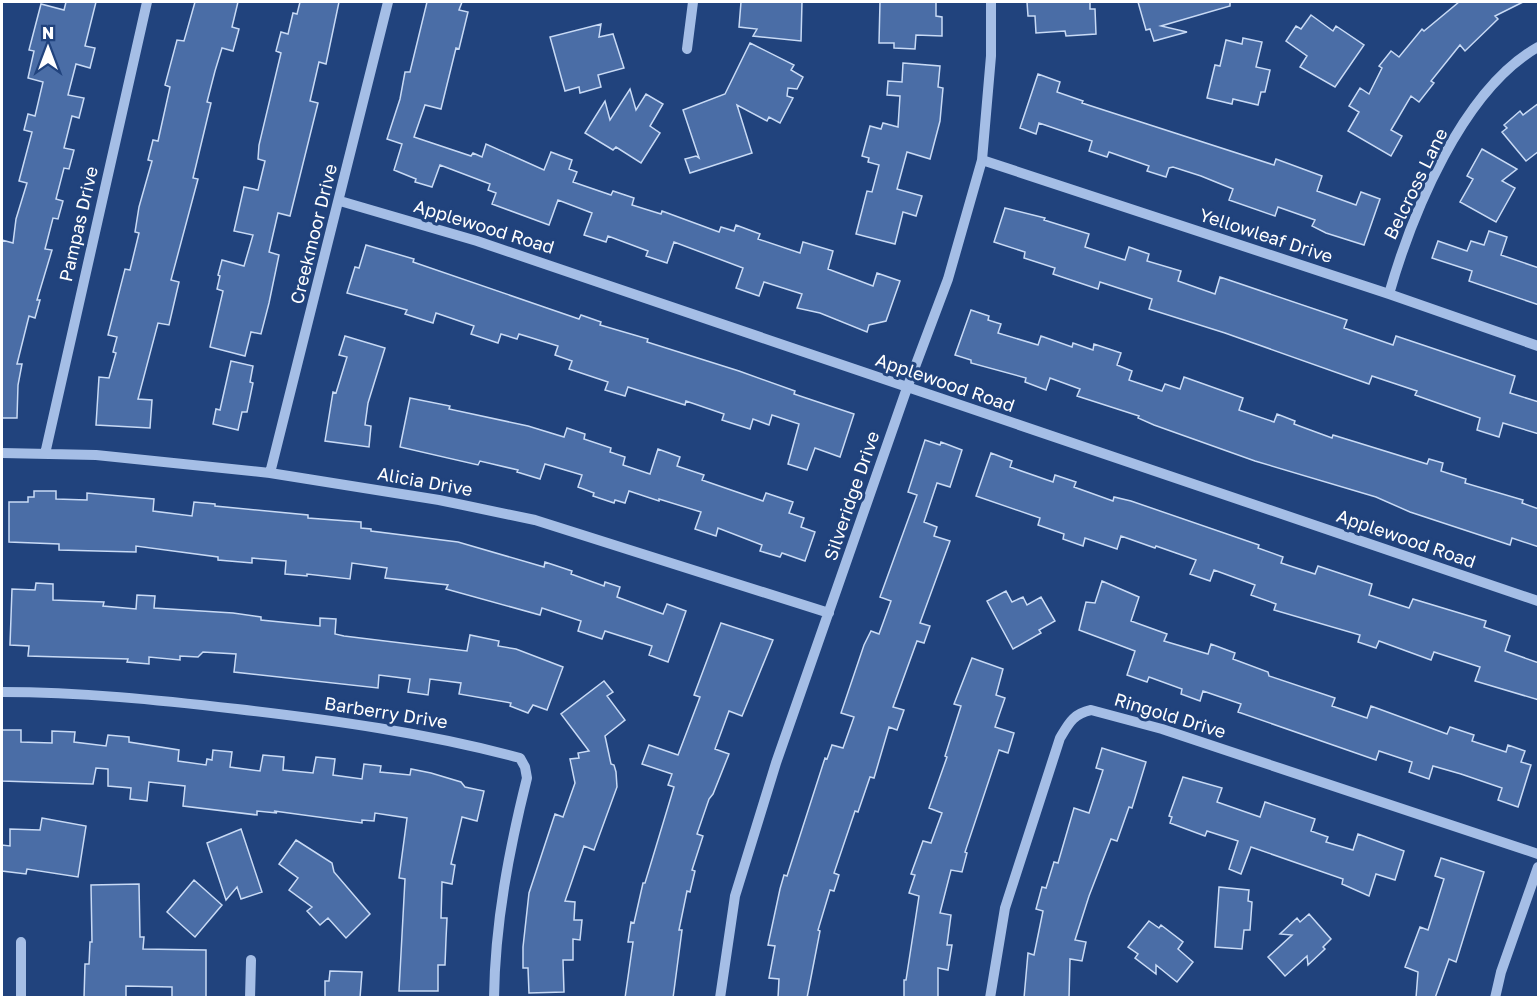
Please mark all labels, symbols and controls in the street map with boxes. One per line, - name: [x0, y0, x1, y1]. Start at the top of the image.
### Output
- north arrow: [18, 18, 78, 78]
- text: N: [42, 23, 54, 43]
- street label: Belcross Lane: [1379, 124, 1452, 243]
- street label: Creekmoor Drive: [285, 161, 341, 306]
- street label: Pampas Drive: [54, 164, 102, 284]
- street label: Applewood Road: [411, 194, 557, 258]
- street label: Yellowleaf Drive: [1197, 203, 1336, 267]
- street label: Applewood Road: [873, 348, 1018, 416]
- street label: Silveridge Drive: [819, 428, 884, 563]
- street label: Alicia Drive: [376, 462, 474, 500]
- street label: Applewood Road: [1334, 504, 1479, 572]
- street label: Ringold Drive: [1112, 688, 1229, 742]
- street label: Barberry Drive: [323, 691, 449, 733]

